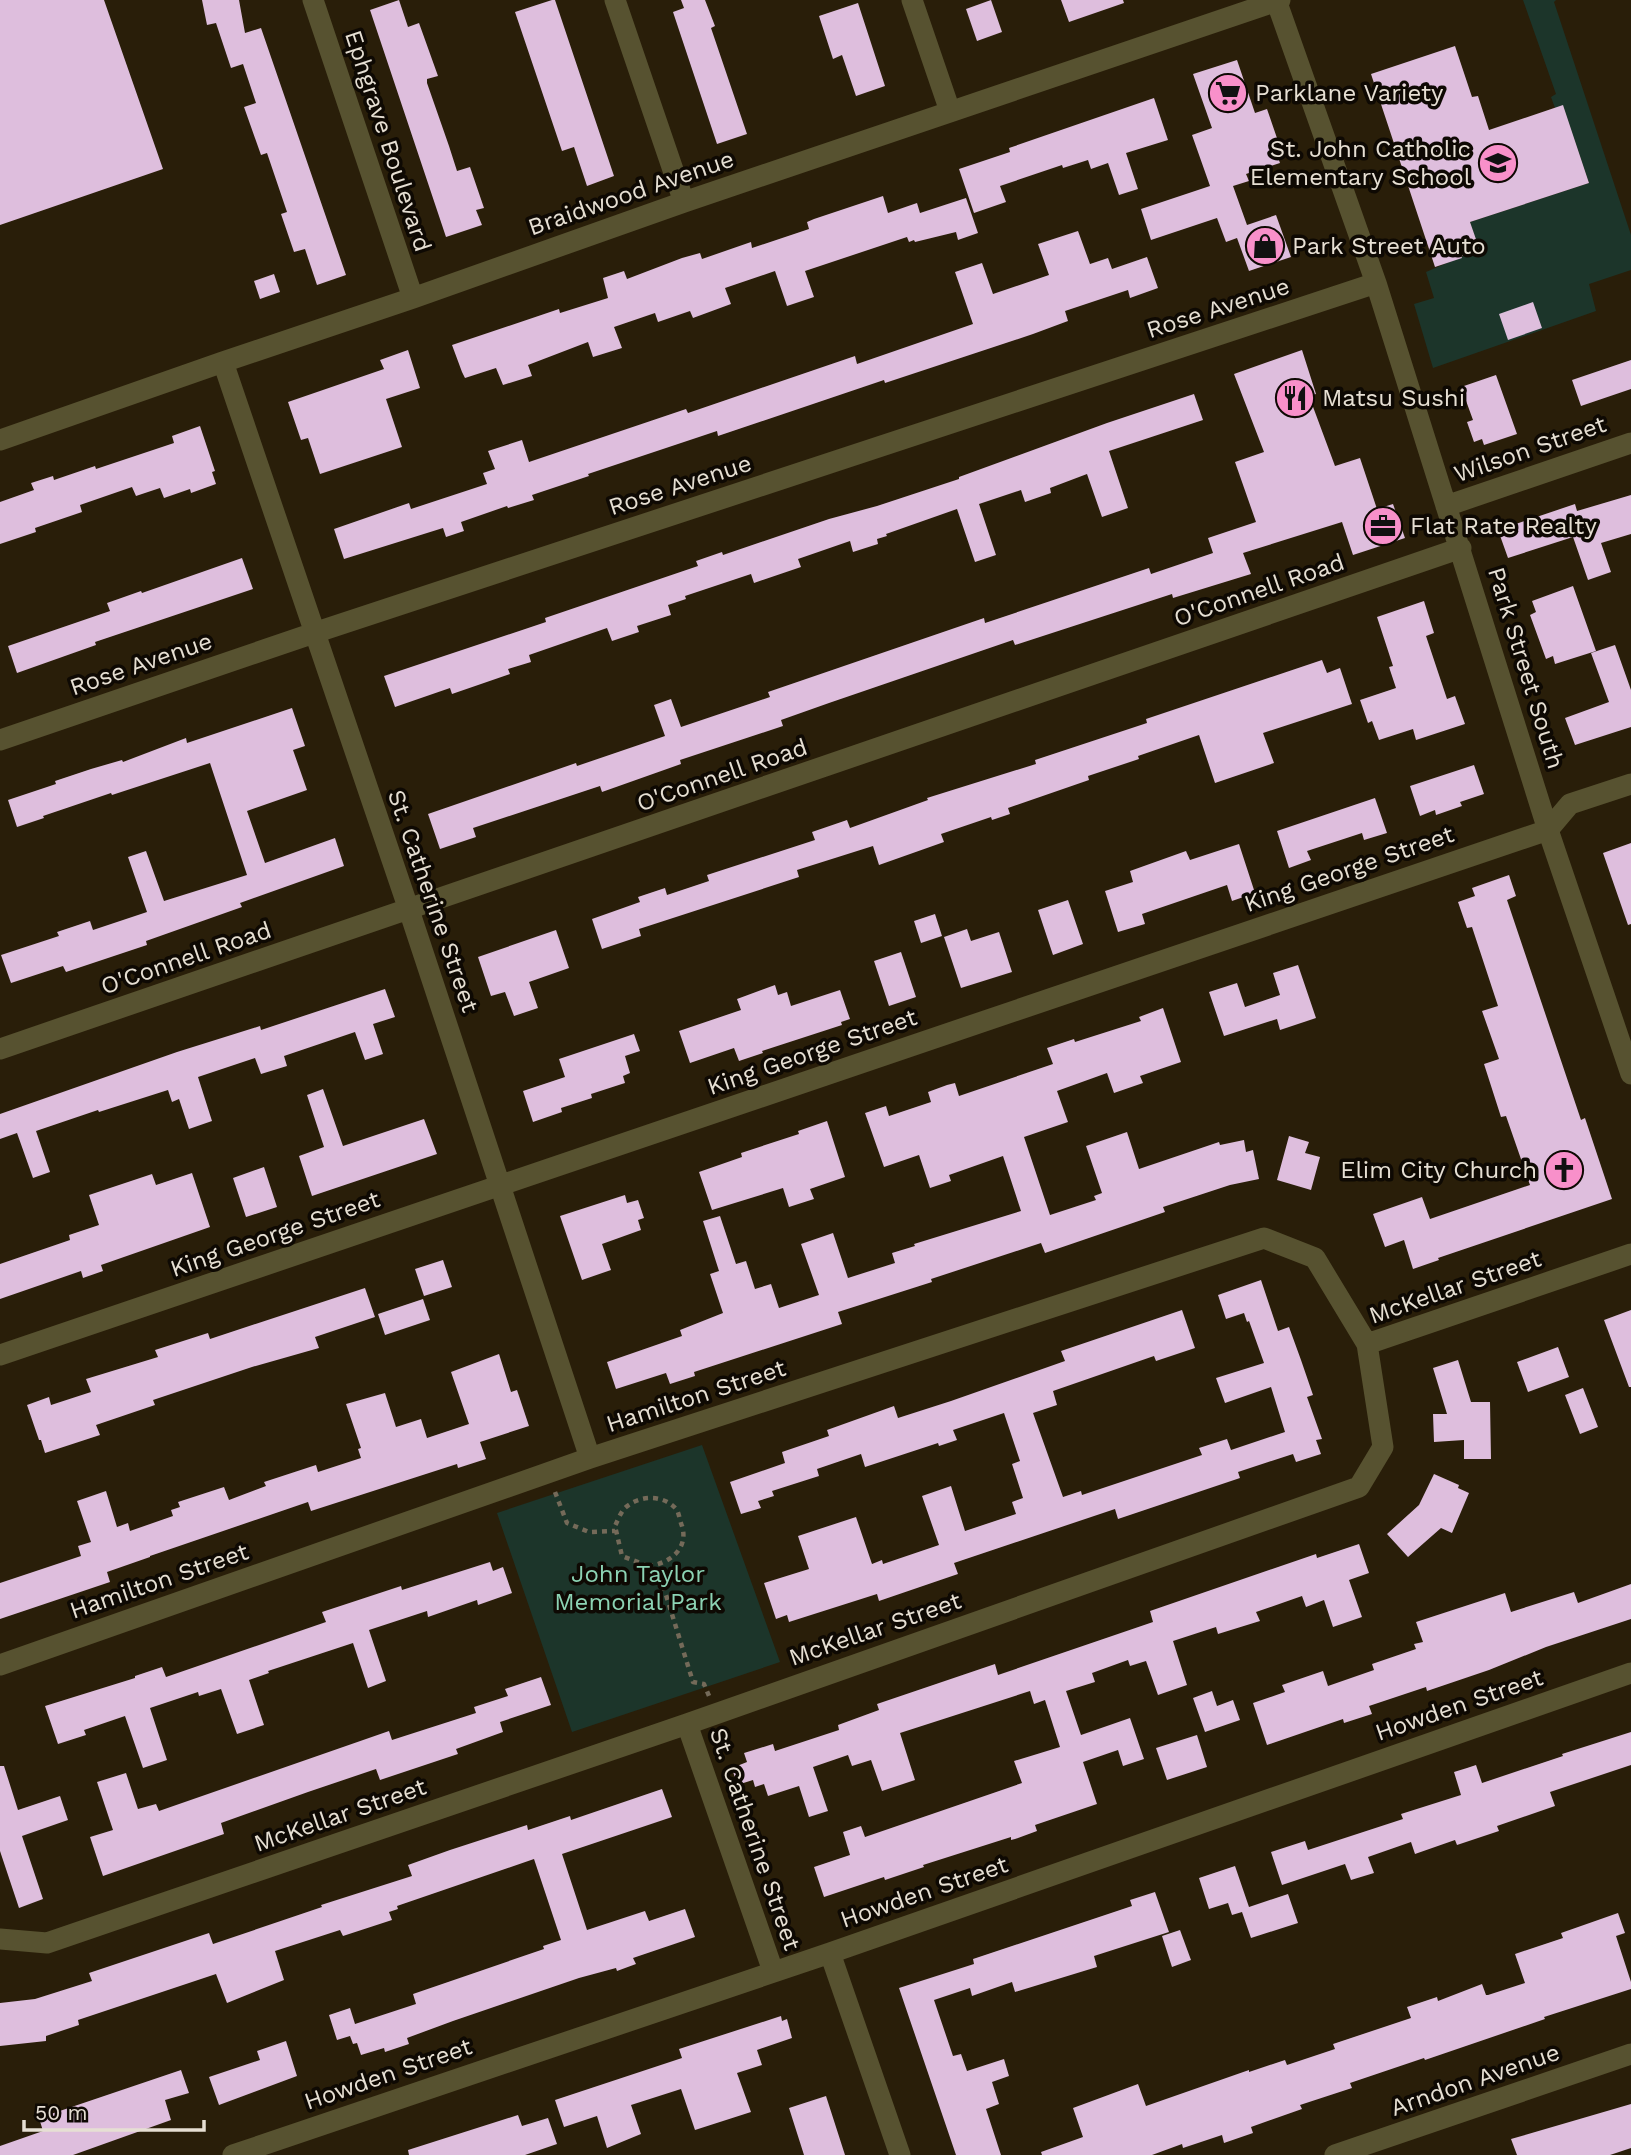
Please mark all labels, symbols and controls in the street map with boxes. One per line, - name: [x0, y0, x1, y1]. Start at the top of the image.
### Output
- street label: Ephgrave Boulevard: [339, 27, 437, 255]
- supermarket icon: Parklane Variety: [1207, 72, 1249, 114]
- place label: Parklane Variety: [1255, 79, 1444, 107]
- place label: St. John Catholic Elementary School: [1250, 135, 1472, 191]
- school or university icon: St. John Catholic Elementary School: [1477, 142, 1519, 184]
- street label: Braidwood Avenue: [524, 145, 738, 241]
- shop icon: Park Street Auto: [1244, 225, 1286, 267]
- place label: Park Street Auto: [1292, 232, 1486, 260]
- street label: Rose Avenue: [1143, 272, 1293, 344]
- restaurant icon: Matsu Sushi: [1274, 377, 1316, 419]
- place label: Matsu Sushi: [1322, 384, 1465, 412]
- street label: Wilson Street: [1450, 410, 1610, 488]
- street label: Rose Avenue: [605, 449, 755, 521]
- office icon: Flat Rate Realty: [1362, 505, 1404, 547]
- place label: Flat Rate Realty: [1410, 512, 1597, 540]
- street label: O'Connell Road: [1170, 548, 1348, 632]
- street label: Park Street South: [1482, 564, 1570, 772]
- street label: Rose Avenue: [66, 627, 216, 701]
- street label: O'Connell Road: [633, 733, 811, 817]
- street label: St. Catherine Street: [382, 786, 484, 1016]
- street label: King George Street: [1241, 820, 1457, 918]
- street label: O'Connell Road: [97, 916, 275, 1000]
- street label: King George Street: [704, 1003, 920, 1101]
- church icon: Elim City Church: [1543, 1149, 1585, 1191]
- place label: Elim City Church: [1340, 1156, 1537, 1184]
- street label: King George Street: [167, 1185, 383, 1283]
- street label: McKellar Street: [1365, 1244, 1545, 1330]
- street label: Hamilton Street: [603, 1354, 789, 1438]
- street label: Hamilton Street: [66, 1537, 252, 1625]
- park label: John Taylor Memorial Park: [554, 1560, 722, 1616]
- street label: McKellar Street: [785, 1586, 965, 1672]
- street label: Howden Street: [1372, 1663, 1546, 1747]
- street label: St. Catherine Street: [704, 1724, 806, 1954]
- street label: McKellar Street: [250, 1772, 430, 1858]
- street label: Howden Street: [837, 1850, 1011, 1934]
- street label: Howden Street: [301, 2032, 475, 2116]
- street label: Arndon Avenue: [1387, 2038, 1563, 2122]
- scale bar: [24, 2088, 205, 2132]
- text: 50 m: [35, 2100, 87, 2125]

